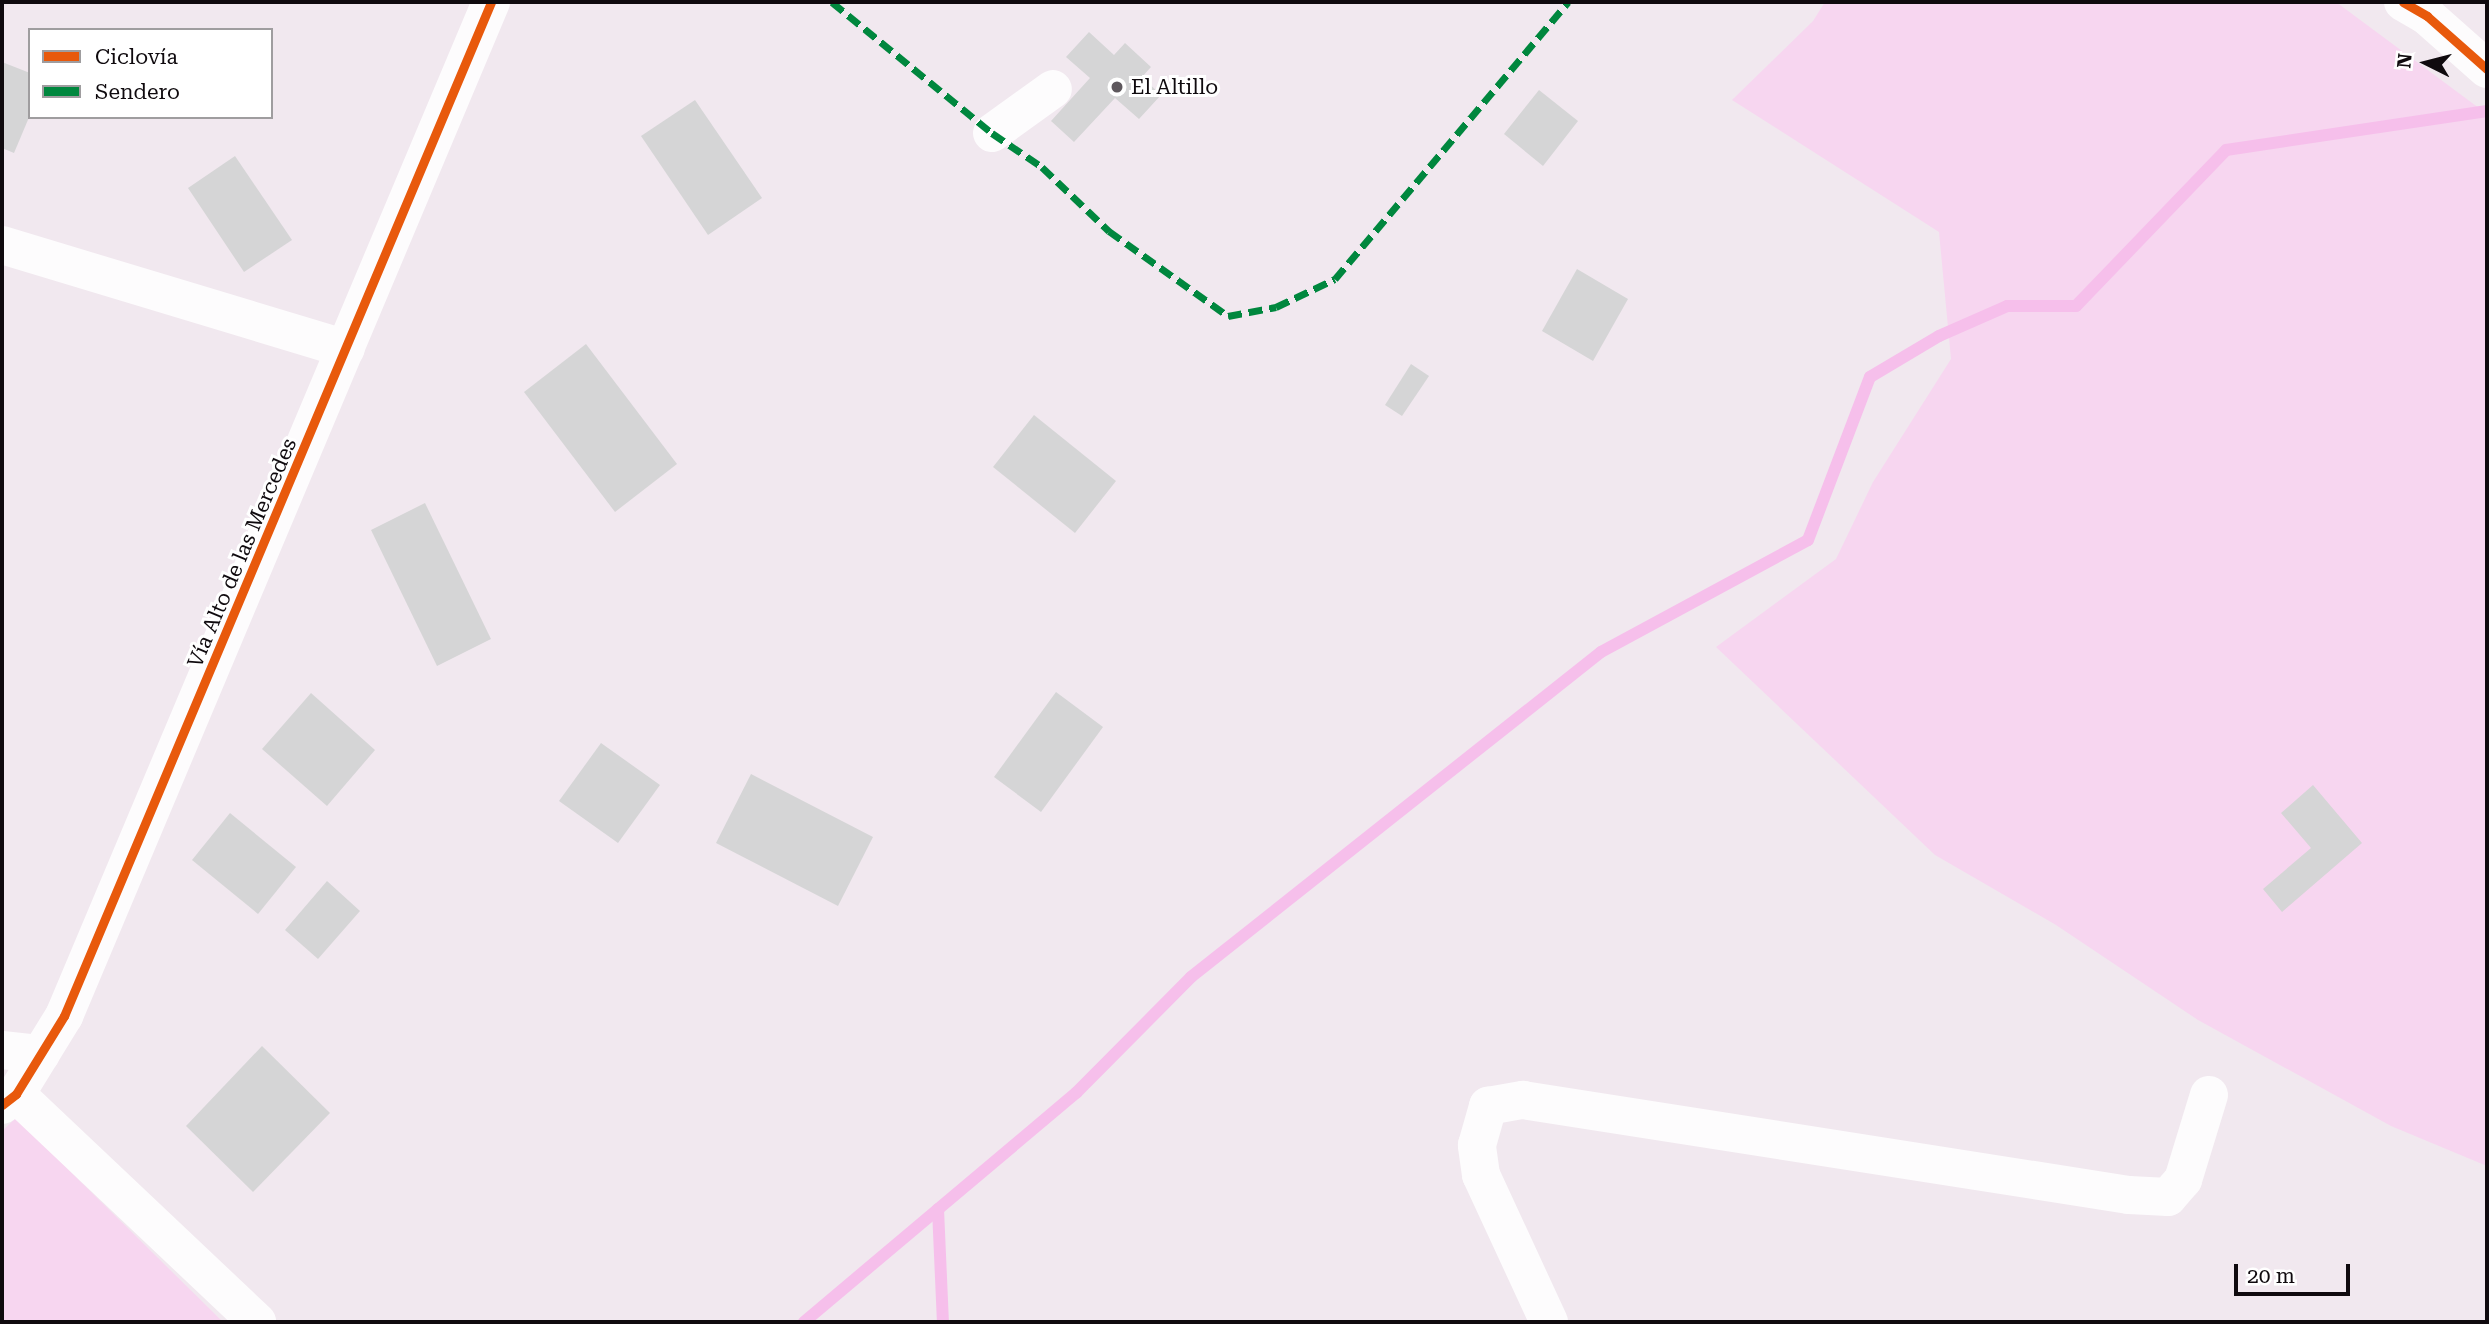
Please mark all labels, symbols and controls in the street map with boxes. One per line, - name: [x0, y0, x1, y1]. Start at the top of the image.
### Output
- legend: [28, 28, 273, 119]
- north arrow: [2391, 28, 2461, 98]
- text: Ciclovía: [95, 45, 178, 69]
- text: N: [2392, 52, 2417, 69]
- place label: El Altillo: [1131, 74, 1218, 100]
- marker: El Altillo: [1109, 79, 1125, 95]
- text: Sendero: [95, 80, 180, 104]
- street label: Vía Alto de las Mercedes: [182, 434, 302, 672]
- scale bar: [2237, 1250, 2352, 1294]
- text: 20 m: [2247, 1264, 2295, 1288]

